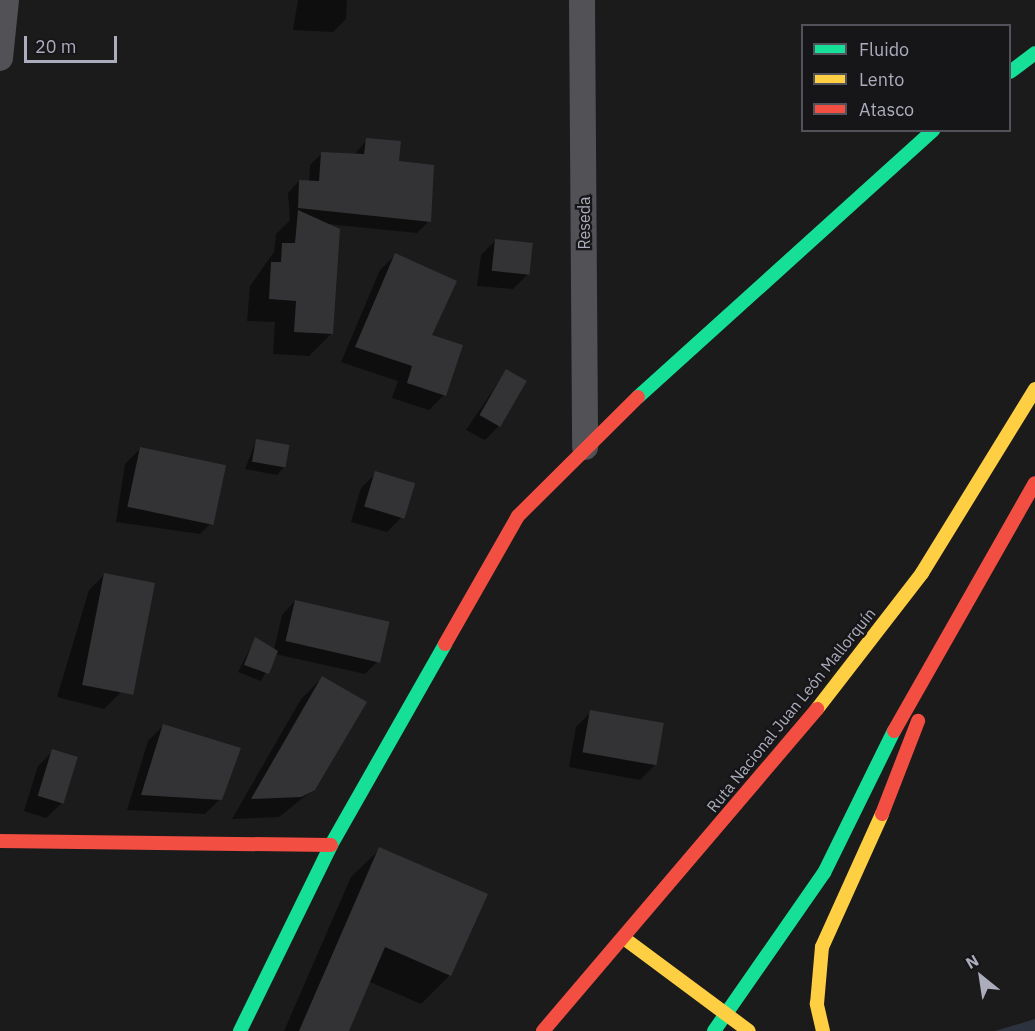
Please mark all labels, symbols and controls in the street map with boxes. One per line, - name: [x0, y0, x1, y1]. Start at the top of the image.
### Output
- scale bar: [27, 24, 120, 62]
- legend: [801, 24, 1011, 132]
- text: 20 m: [35, 35, 77, 58]
- text: Fluido: [859, 38, 909, 61]
- text: Lento: [859, 68, 904, 91]
- text: Atasco: [859, 98, 914, 121]
- street label: Reseda: [574, 196, 594, 250]
- street label: Ruta Nacional Juan León Mallorquín: [703, 604, 879, 816]
- north arrow: [951, 947, 1011, 1007]
- text: N: [962, 950, 982, 973]

